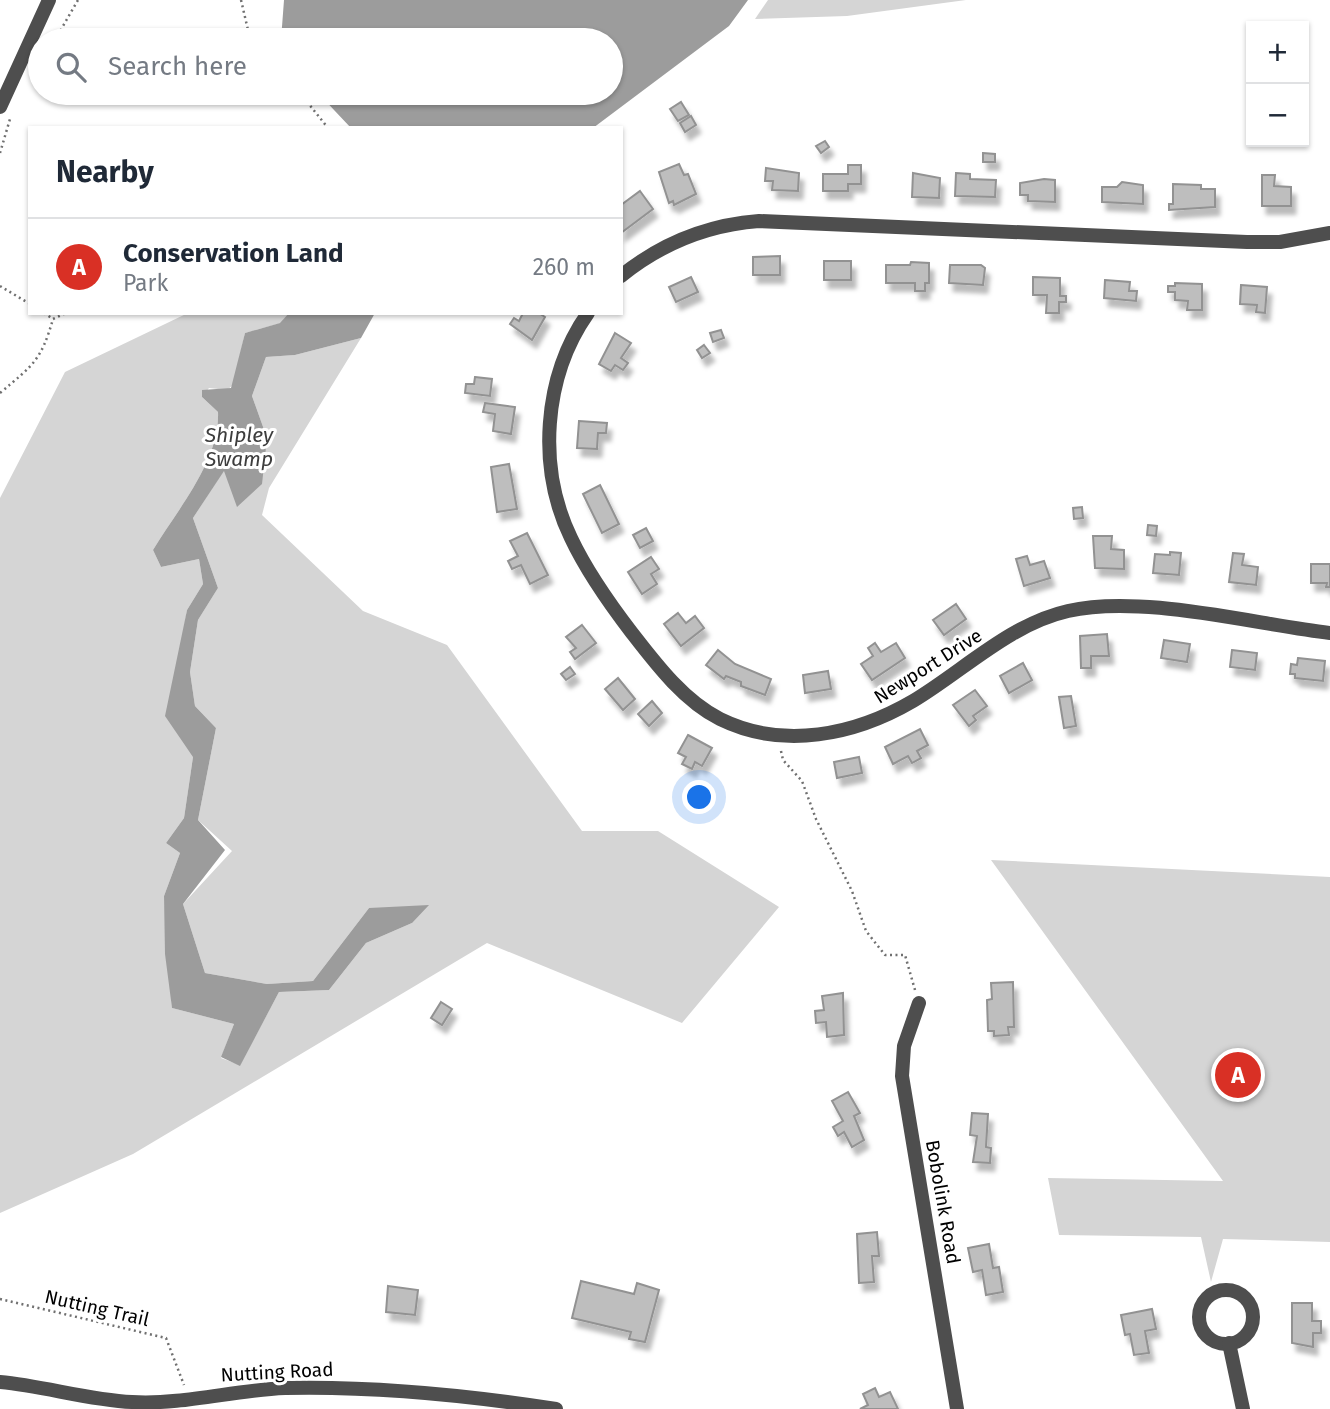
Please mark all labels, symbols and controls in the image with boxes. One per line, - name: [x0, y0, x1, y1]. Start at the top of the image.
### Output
- map controls: [1246, 21, 1309, 147]
- button: +: [1246, 21, 1309, 84]
- search box: [28, 28, 623, 105]
- icon: search: [52, 48, 90, 86]
- text: Search here: [108, 51, 247, 82]
- button: −: [1246, 84, 1309, 147]
- text: Nearby: [56, 154, 154, 190]
- text: Conservation Land: [123, 238, 344, 269]
- text: A: [72, 253, 86, 281]
- text: 260 m: [533, 253, 595, 281]
- text: Park: [123, 269, 168, 297]
- water label: Shipley Swamp: [204, 422, 274, 472]
- street label: Newport Drive: [870, 624, 986, 708]
- your location: [682, 780, 716, 814]
- pin: A: [1215, 1049, 1261, 1101]
- street label: Bobolink Road: [921, 1138, 965, 1266]
- street label: Nutting Trail: [43, 1285, 152, 1331]
- street label: Nutting Road: [220, 1358, 334, 1386]

